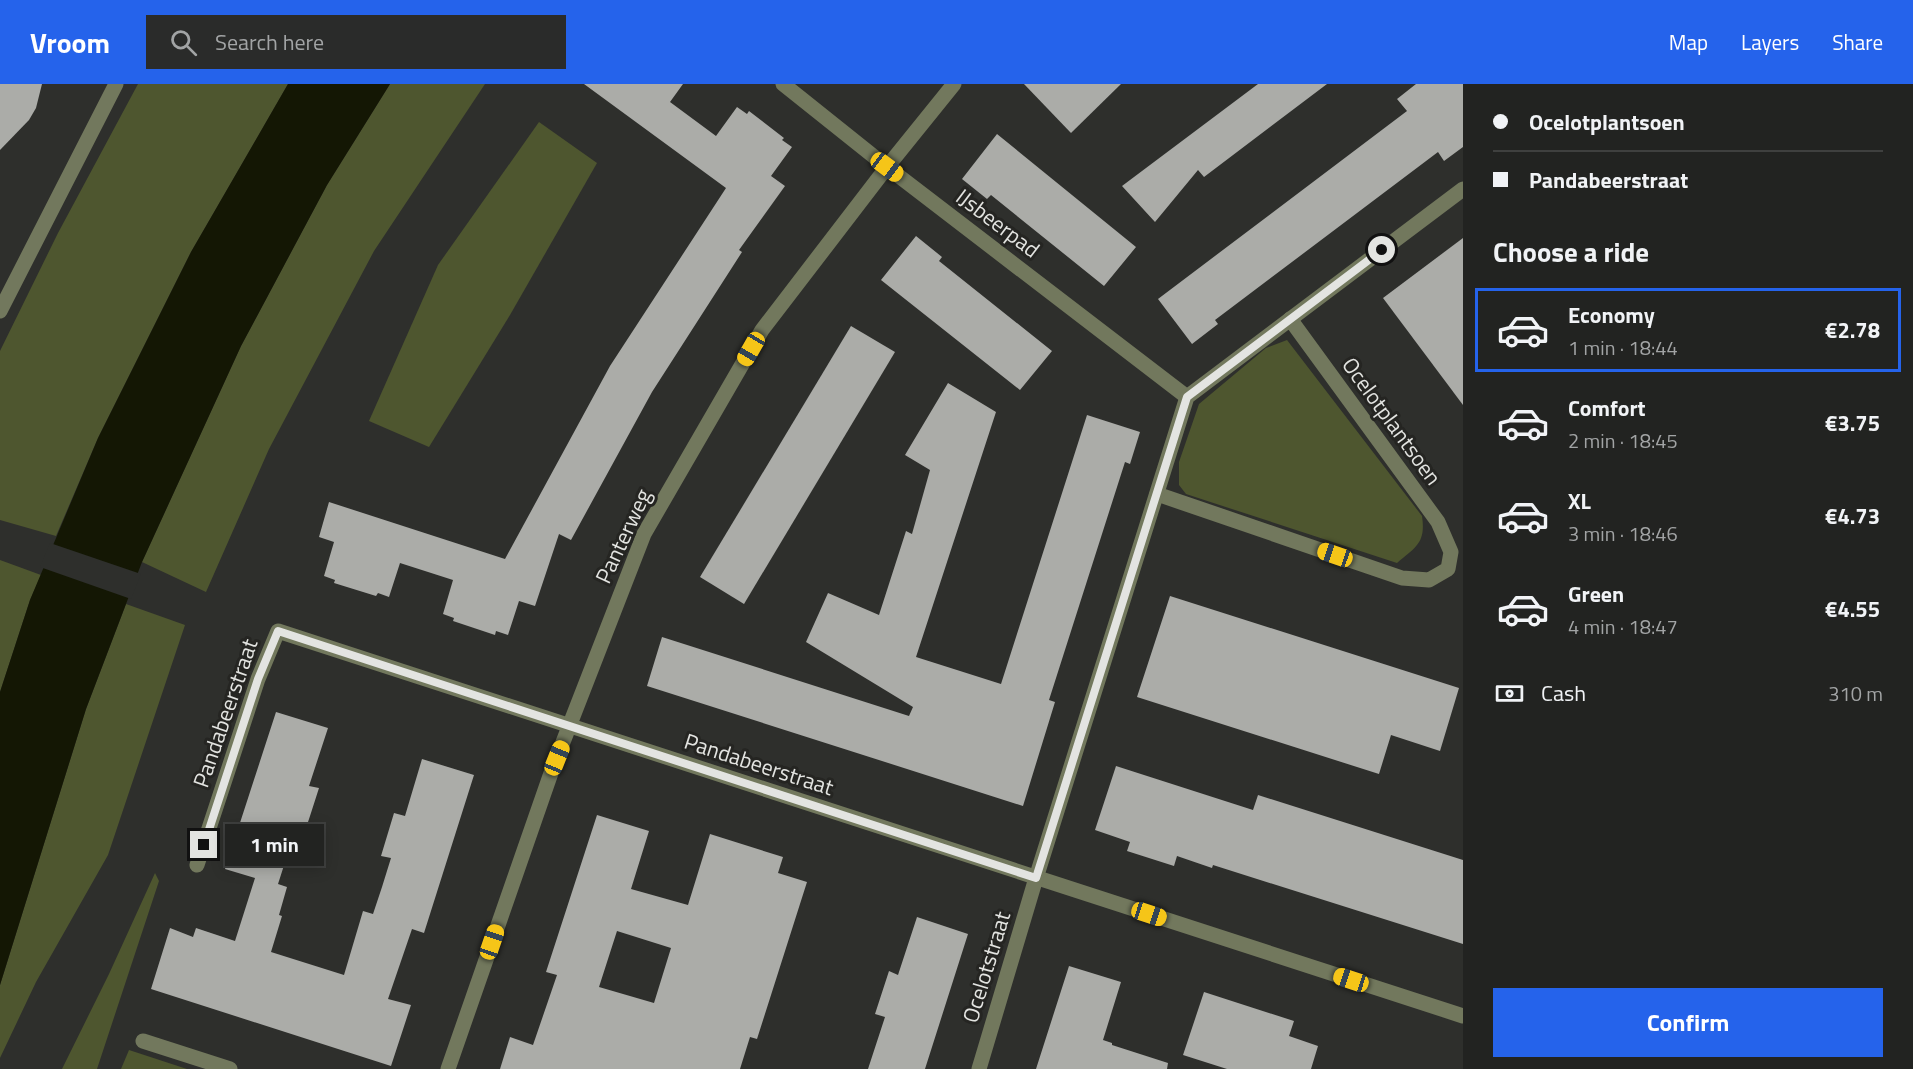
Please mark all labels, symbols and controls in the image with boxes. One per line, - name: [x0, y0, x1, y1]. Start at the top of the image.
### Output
- search box: [146, 15, 566, 69]
- text: Vroom: [30, 21, 110, 64]
- text: Search here: [215, 25, 324, 59]
- icon: search: [167, 26, 200, 59]
- text: Map: [1669, 26, 1708, 58]
- text: Layers: [1741, 26, 1799, 58]
- text: Share: [1832, 26, 1883, 58]
- text: Ocelotplantsoen: [1529, 105, 1685, 139]
- car: [867, 149, 907, 185]
- text: Pandabeerstraat: [1529, 163, 1688, 197]
- street label: IJsbeerpad: [949, 180, 1047, 266]
- text: Choose a ride: [1493, 231, 1649, 272]
- route start: [1368, 236, 1395, 263]
- text: Economy: [1568, 298, 1655, 332]
- icon: car: [1496, 303, 1550, 357]
- text: €2.78: [1825, 313, 1880, 347]
- car: [734, 329, 768, 369]
- text: 1 min · 18:44: [1568, 332, 1678, 363]
- street label: Ocelotplantsoen: [1334, 350, 1450, 492]
- text: Comfort: [1568, 391, 1646, 425]
- icon: car: [1496, 396, 1550, 450]
- text: €3.75: [1825, 406, 1880, 440]
- text: 2 min · 18:45: [1568, 425, 1678, 456]
- street label: Panterweg: [586, 483, 660, 589]
- text: XL: [1568, 484, 1591, 518]
- icon: car: [1496, 489, 1550, 543]
- text: €4.73: [1825, 499, 1880, 533]
- text: 3 min · 18:46: [1568, 518, 1678, 549]
- car: [1315, 541, 1355, 569]
- text: Green: [1568, 577, 1624, 611]
- icon: car: [1496, 582, 1550, 636]
- text: €4.55: [1825, 592, 1880, 626]
- text: 4 min · 18:47: [1568, 611, 1678, 642]
- street label: Pandabeerstraat: [184, 634, 266, 792]
- text: Cash: [1541, 676, 1586, 710]
- icon: cash: [1493, 677, 1526, 710]
- text: 310 m: [1828, 678, 1883, 709]
- street label: Pandabeerstraat: [680, 724, 838, 804]
- car: [542, 738, 572, 778]
- callout: 1 min: [225, 824, 324, 866]
- text: 1 min: [250, 829, 299, 860]
- route end: [190, 831, 217, 858]
- car: [1129, 900, 1169, 928]
- street label: Ocelotstraat: [953, 907, 1019, 1027]
- car: [478, 922, 506, 962]
- car: [1331, 966, 1371, 994]
- button: Confirm: [1493, 988, 1883, 1057]

